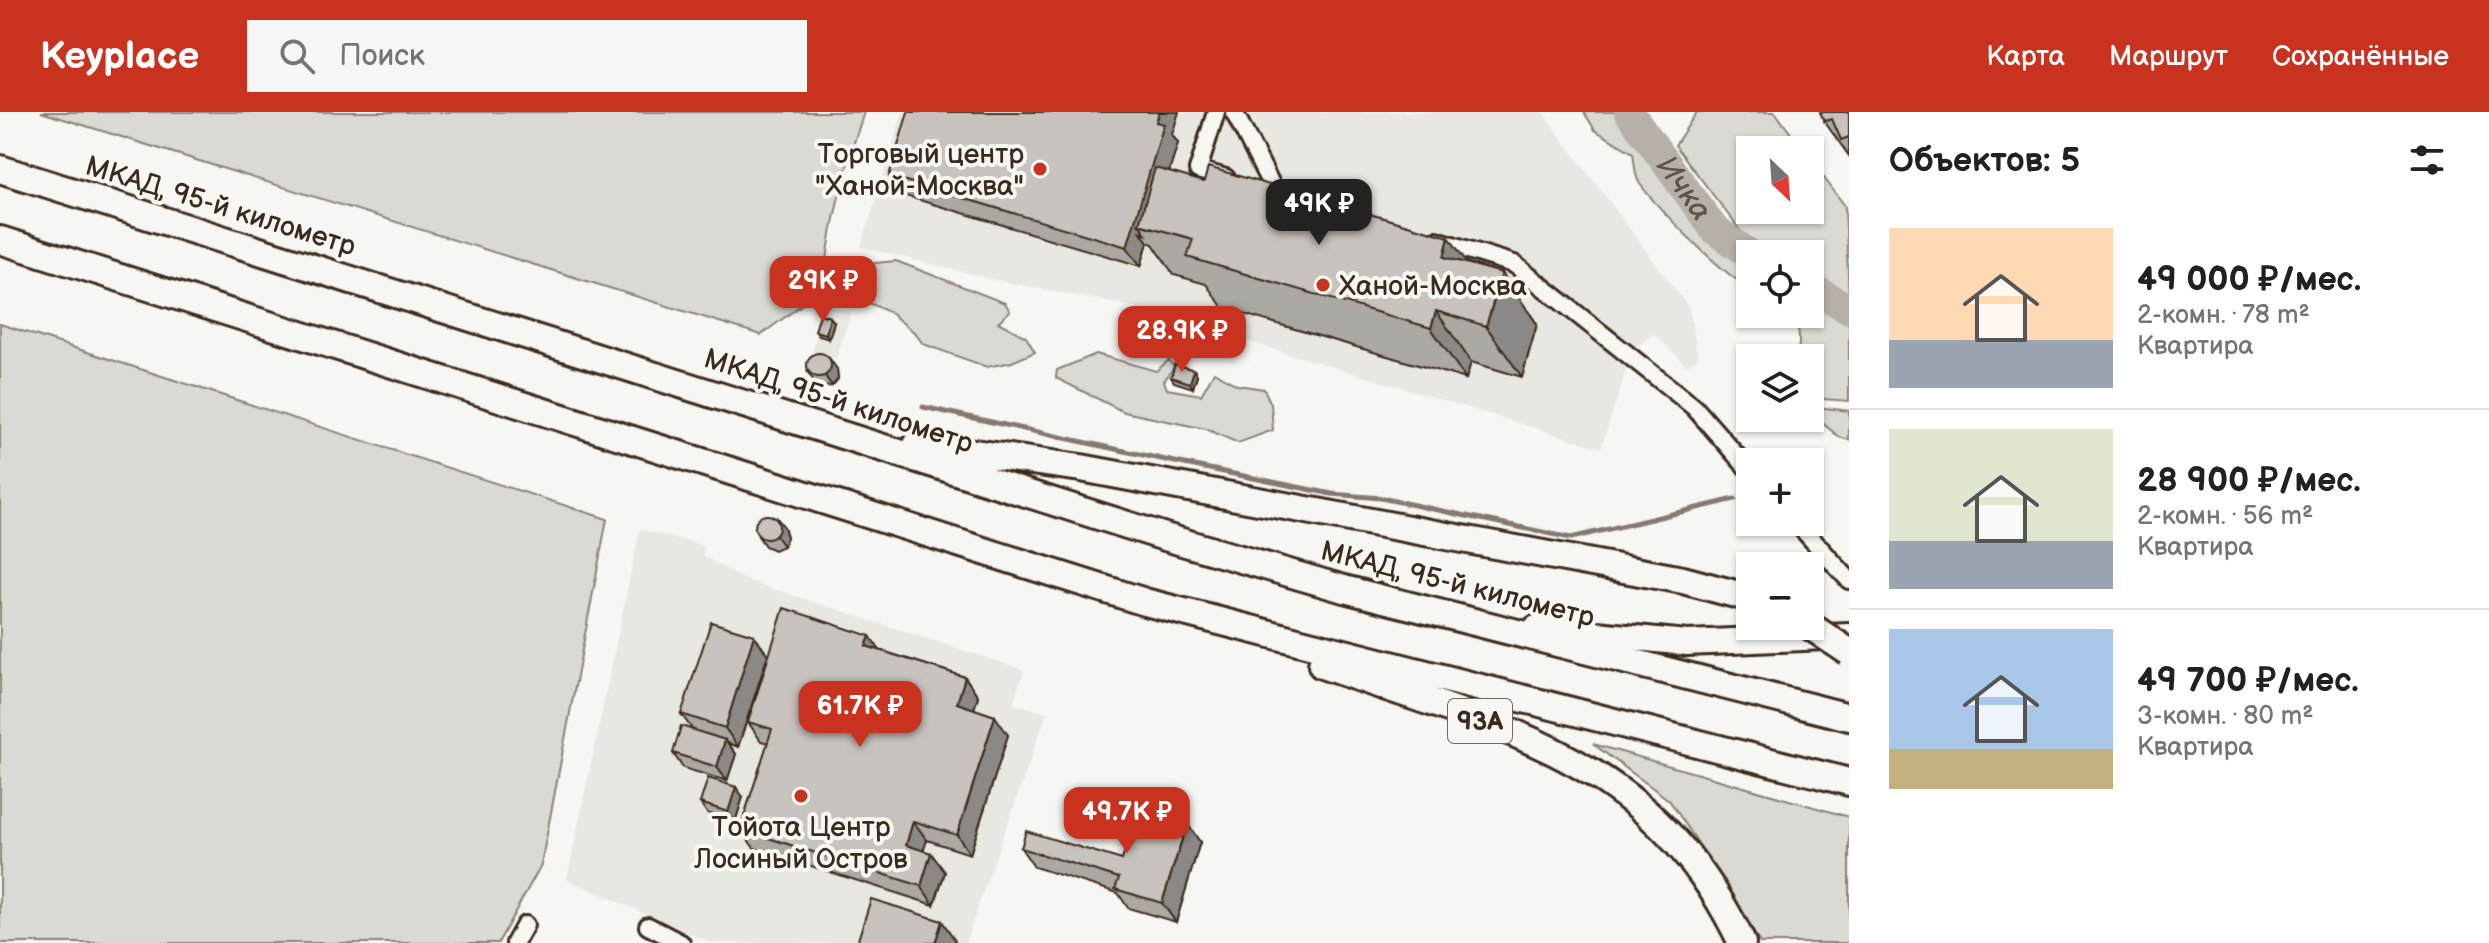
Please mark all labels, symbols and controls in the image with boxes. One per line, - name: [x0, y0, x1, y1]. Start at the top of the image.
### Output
- search box: [247, 20, 807, 92]
- text: Keyplace: [40, 34, 199, 79]
- icon: search: [275, 34, 319, 78]
- text: Поиск: [339, 38, 425, 74]
- text: Карта: [1986, 40, 2065, 73]
- text: Маршрут: [2109, 40, 2228, 73]
- text: Сохранённые: [2272, 40, 2449, 73]
- north arrow: [1736, 136, 1824, 224]
- map controls: [1736, 136, 1824, 640]
- place label: Торговый центр "Ханой-Москва": [815, 138, 1024, 203]
- icon: filters: [2405, 138, 2449, 182]
- text: Объектов: 5: [1889, 140, 2080, 181]
- water label: Ичка: [1648, 149, 1719, 228]
- street label: МКАД, 95-й километр: [81, 150, 360, 263]
- marker: Торговый центр "Ханой-Москва": [1031, 160, 1049, 178]
- pin: 49K ₽: [1263, 179, 1375, 247]
- text: 49K ₽: [1284, 189, 1354, 220]
- button: locate: [1736, 240, 1824, 328]
- pin: 29K ₽: [767, 256, 879, 324]
- text: 49 000 ₽/мес.: [2137, 259, 2361, 300]
- icon: home: [1953, 260, 2049, 356]
- text: 29K ₽: [788, 266, 858, 297]
- place label: Ханой-Москва: [1339, 270, 1528, 303]
- marker: Ханой-Москва: [1314, 276, 1332, 294]
- text: 2-комн. · 78 m²: [2137, 300, 2310, 331]
- pin: 28.9K ₽: [1108, 306, 1256, 374]
- text: 28.9K ₽: [1136, 316, 1228, 347]
- text: Квартира: [2137, 331, 2254, 362]
- street label: МКАД, 95-й километр: [700, 342, 977, 461]
- button: layers: [1736, 344, 1824, 432]
- button: +: [1736, 448, 1824, 536]
- text: 28 900 ₽/мес.: [2137, 460, 2361, 501]
- icon: home: [1953, 461, 2049, 557]
- text: 2-комн. · 56 m²: [2137, 501, 2313, 532]
- text: Квартира: [2137, 532, 2254, 563]
- street label: МКАД, 95-й километр: [1317, 534, 1598, 634]
- button: −: [1736, 552, 1824, 640]
- text: 49 700 ₽/мес.: [2137, 660, 2359, 701]
- icon: home: [1953, 661, 2049, 757]
- pin: 61.7K ₽: [786, 681, 934, 749]
- text: 61.7K ₽: [817, 691, 903, 722]
- road number: 93A: [1448, 699, 1512, 743]
- text: 3-комн. · 80 m²: [2137, 701, 2314, 732]
- text: Квартира: [2137, 732, 2254, 763]
- marker: Тойота Центр Лосиный Остров: [792, 787, 810, 805]
- pin: 49.7K ₽: [1053, 787, 1201, 855]
- text: 49.7K ₽: [1082, 797, 1172, 828]
- place label: Тойота Центр Лосиный Остров: [693, 811, 908, 876]

